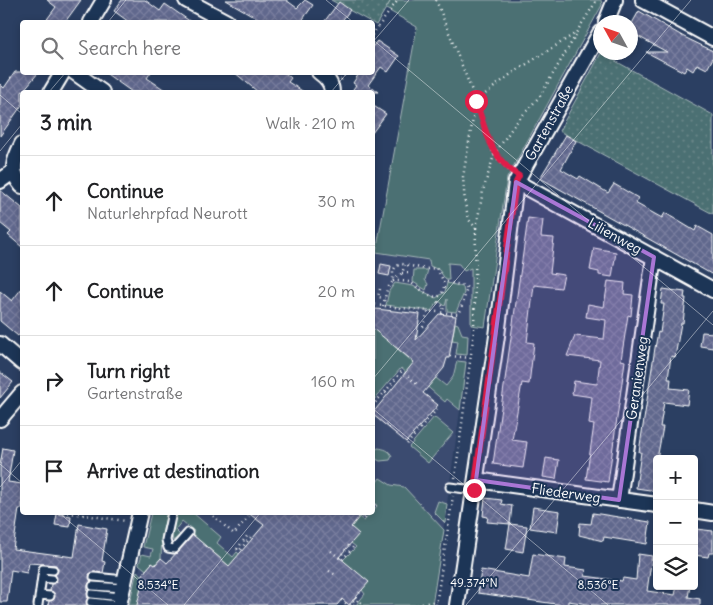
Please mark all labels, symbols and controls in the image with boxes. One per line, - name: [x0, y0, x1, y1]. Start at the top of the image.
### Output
- north arrow: [593, 15, 638, 60]
- search box: [20, 20, 375, 75]
- icon: search: [38, 34, 66, 62]
- text: Search here: [78, 36, 181, 60]
- street label: Gartenstraße: [521, 82, 577, 164]
- route start: [465, 90, 488, 113]
- text: 3 min: [40, 109, 92, 136]
- text: Walk · 210 m: [265, 113, 355, 133]
- text: Continue: [87, 179, 164, 203]
- icon: ahead: [40, 187, 68, 215]
- text: 30 m: [318, 191, 355, 211]
- text: Naturlehrpfad Neurott: [87, 203, 248, 223]
- street label: Lilienweg: [585, 214, 645, 258]
- icon: ahead: [40, 277, 68, 305]
- text: Continue: [87, 279, 164, 303]
- text: 20 m: [318, 281, 355, 301]
- street label: Geranienweg: [622, 335, 652, 421]
- text: Turn right: [87, 359, 170, 383]
- icon: right: [40, 367, 68, 395]
- text: 160 m: [311, 371, 355, 391]
- text: Gartenstraße: [87, 383, 183, 403]
- map controls: [653, 455, 698, 590]
- button: +: [653, 455, 698, 500]
- icon: arrive: [40, 457, 68, 485]
- text: Arrive at destination: [87, 459, 260, 483]
- route end: [463, 479, 486, 502]
- street label: Fliederweg: [530, 479, 602, 507]
- button: −: [653, 500, 698, 545]
- button: layers: [653, 545, 698, 590]
- text: 49.374°N: [450, 575, 498, 590]
- text: 8.534°E: [137, 577, 179, 592]
- text: 8.536°E: [577, 577, 619, 592]

